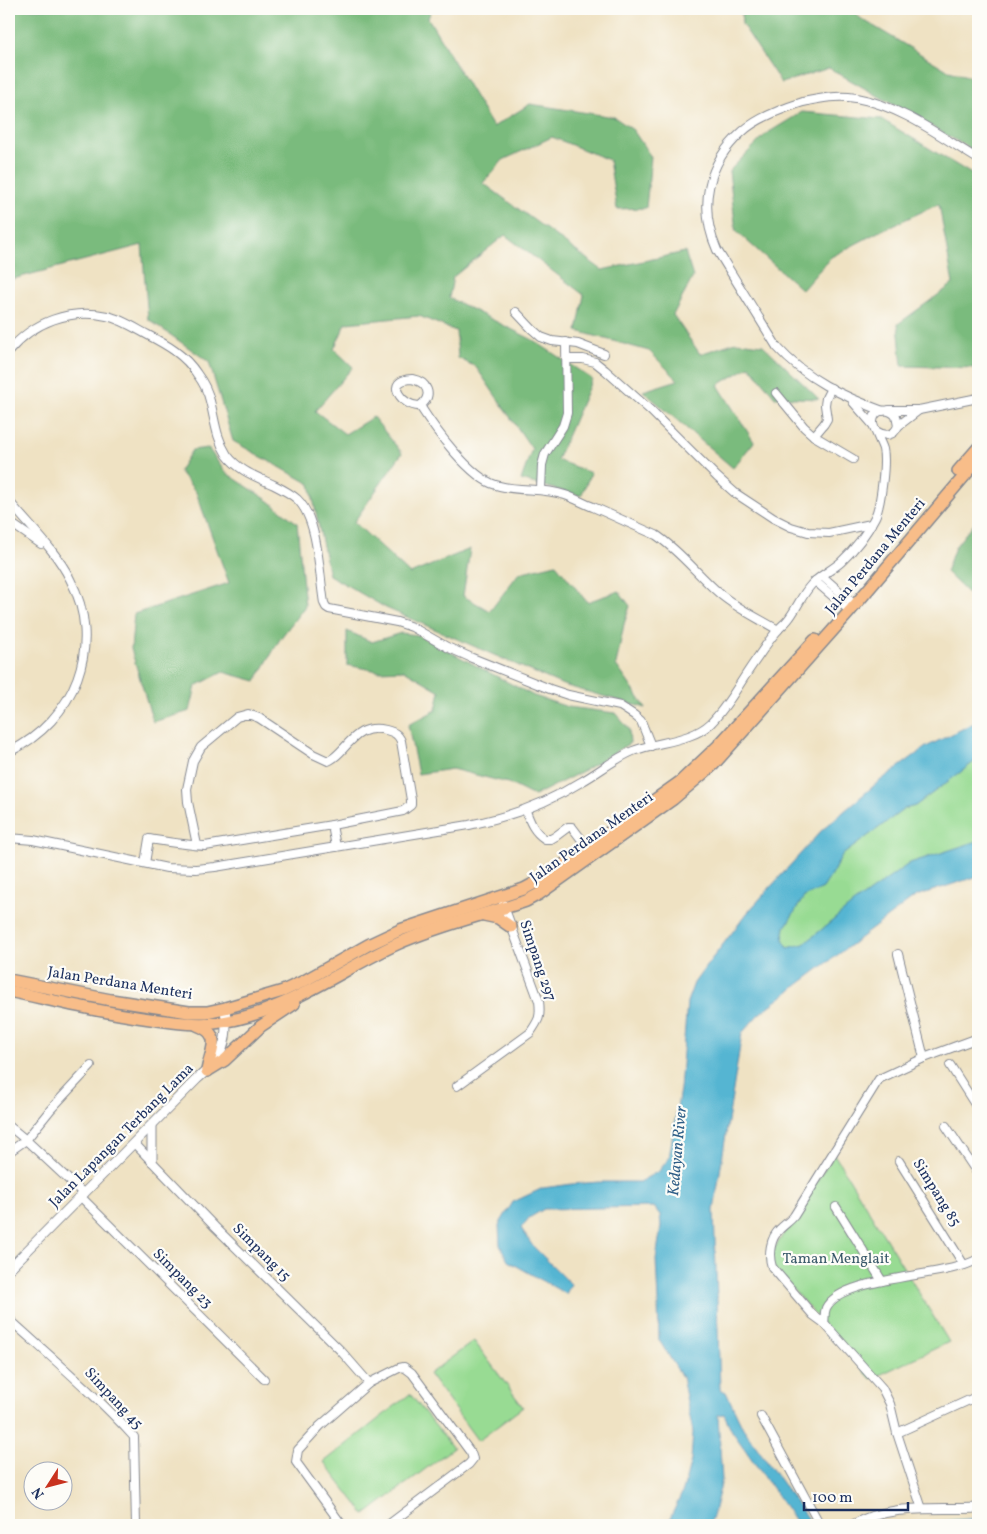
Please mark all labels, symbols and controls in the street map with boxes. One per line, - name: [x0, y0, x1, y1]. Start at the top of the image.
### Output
- street label: Jalan Perdana Menteri: [821, 494, 931, 620]
- street label: Jalan Perdana Menteri: [526, 787, 658, 889]
- street label: Simpang 297: [513, 918, 561, 1004]
- street label: Jalan Perdana Menteri: [46, 962, 194, 1006]
- street label: Jalan Lapangan Terbang Lama: [45, 1059, 199, 1213]
- water label: Kedayan River: [663, 1104, 693, 1197]
- street label: Simpang 85: [907, 1155, 965, 1231]
- street label: Simpang 15: [227, 1219, 295, 1287]
- street label: Simpang 23: [147, 1244, 217, 1314]
- park label: Taman Menglait: [782, 1249, 890, 1270]
- street label: Simpang 45: [79, 1364, 147, 1434]
- north arrow: [22, 1462, 72, 1512]
- scale bar: [804, 1479, 908, 1511]
- text: N: [28, 1483, 49, 1502]
- text: 100 m: [812, 1488, 852, 1509]

